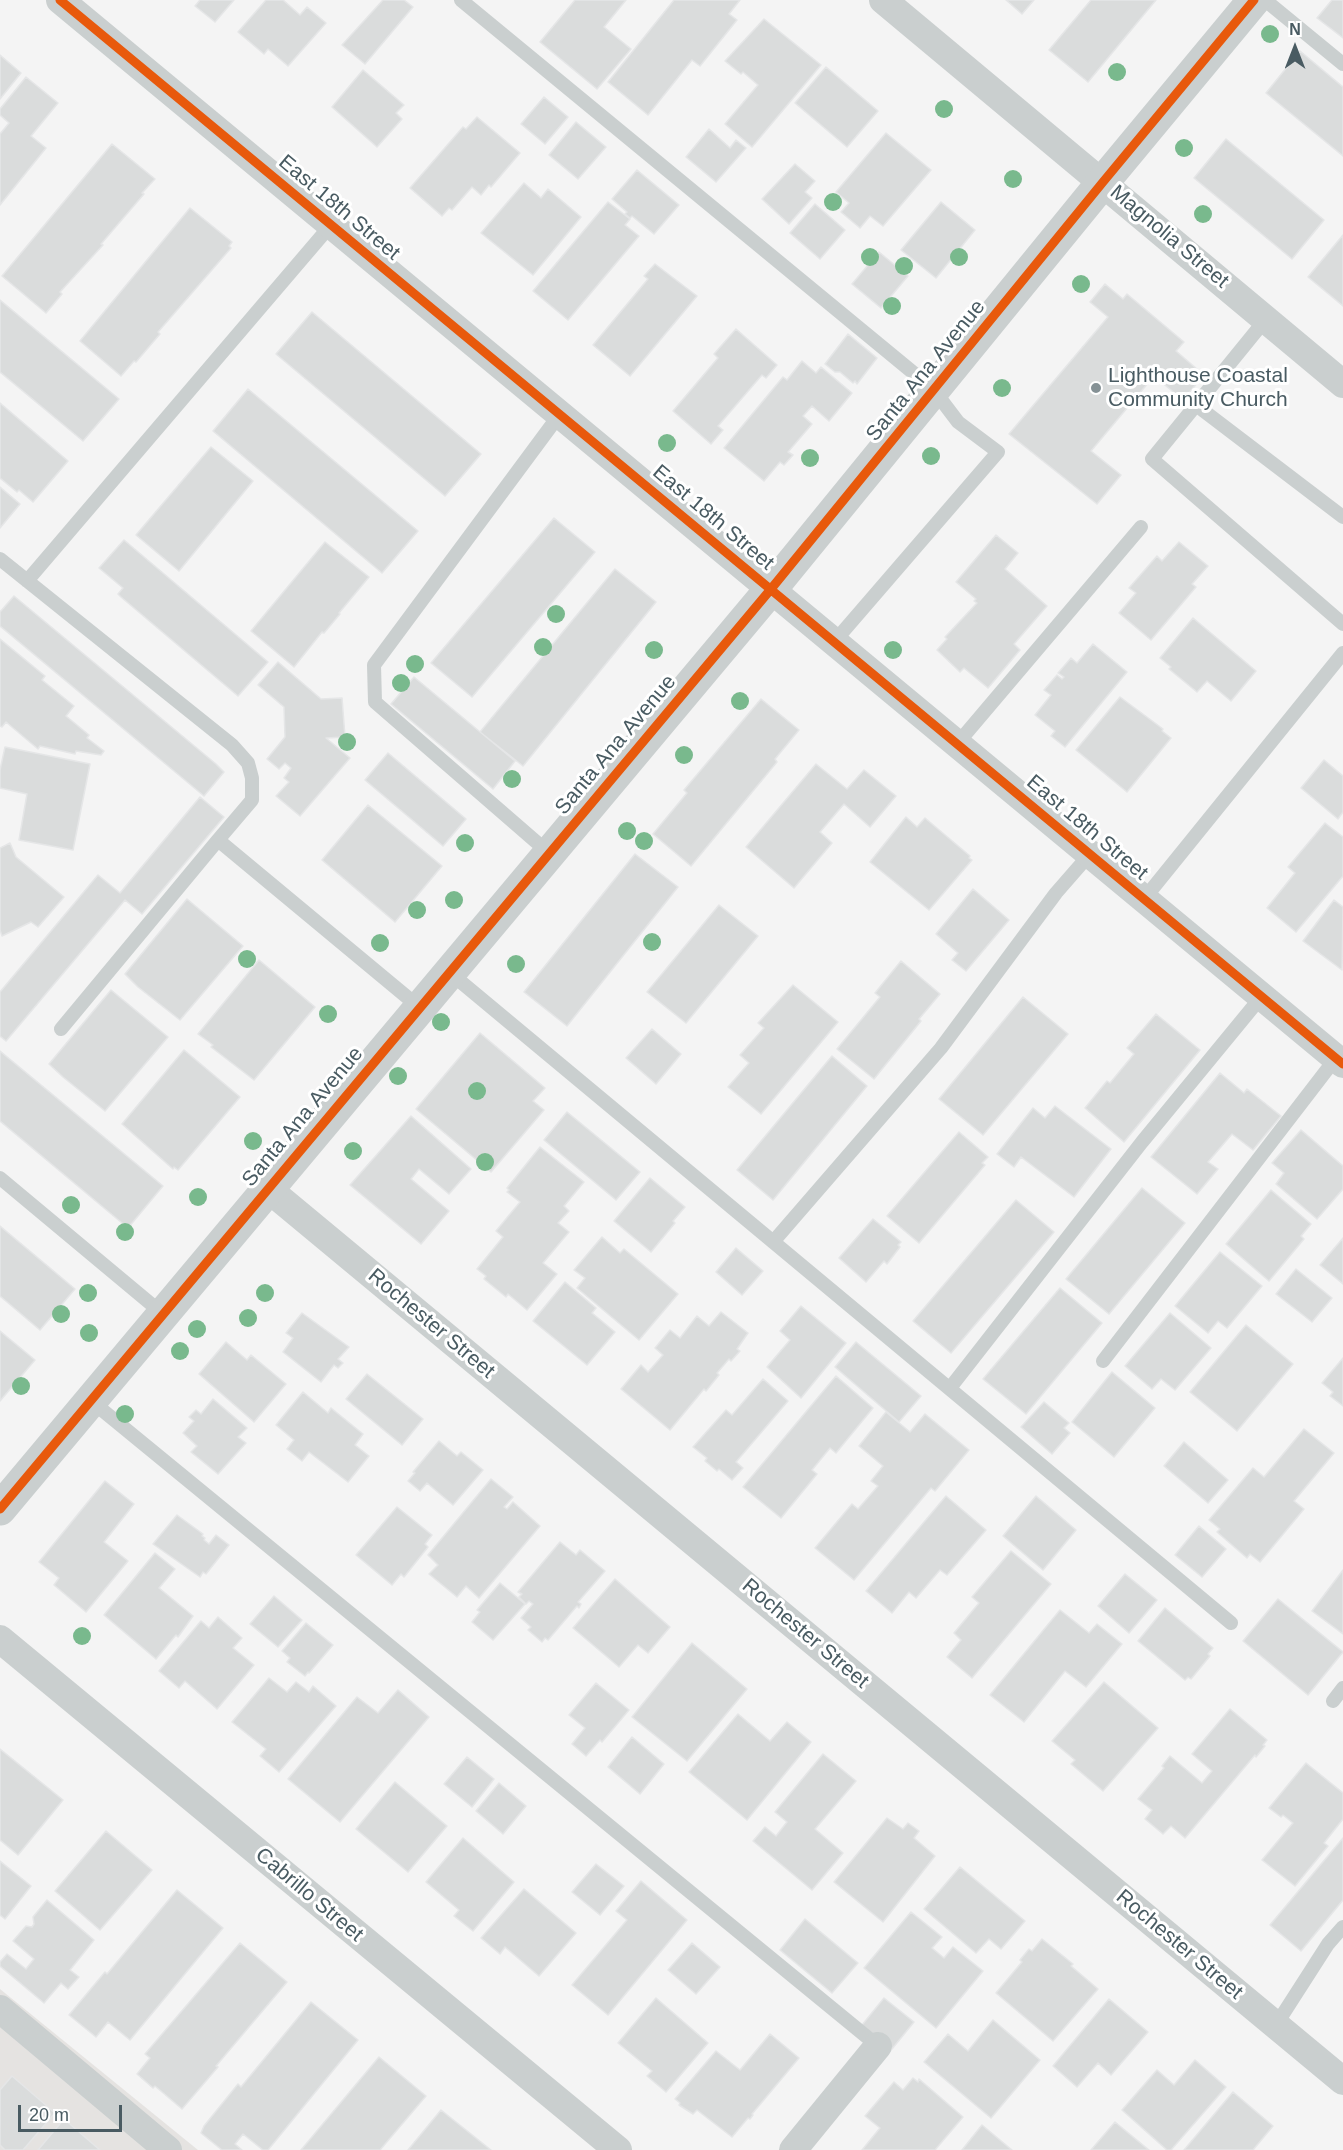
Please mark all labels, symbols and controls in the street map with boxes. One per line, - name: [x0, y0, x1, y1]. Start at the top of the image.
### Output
- north arrow: [1265, 18, 1325, 78]
- text: N: [1289, 21, 1301, 38]
- street label: East 18th Street: [273, 150, 405, 266]
- street label: Magnolia Street: [1105, 180, 1233, 294]
- street label: Santa Ana Avenue: [861, 295, 991, 447]
- place label: Lighthouse Coastal Community Church: [1108, 363, 1288, 413]
- marker: Lighthouse Coastal Community Church: [1089, 381, 1103, 395]
- street label: East 18th Street: [647, 460, 779, 576]
- street label: Santa Ana Avenue: [550, 670, 682, 820]
- street label: East 18th Street: [1021, 770, 1153, 886]
- street label: Santa Ana Avenue: [237, 1042, 369, 1192]
- street label: Rochester Street: [363, 1264, 499, 1384]
- street label: Rochester Street: [737, 1574, 873, 1694]
- street label: Cabrillo Street: [250, 1843, 368, 1947]
- street label: Rochester Street: [1111, 1885, 1247, 2005]
- scale bar: [21, 2093, 124, 2131]
- text: 20 m: [29, 2105, 69, 2125]

